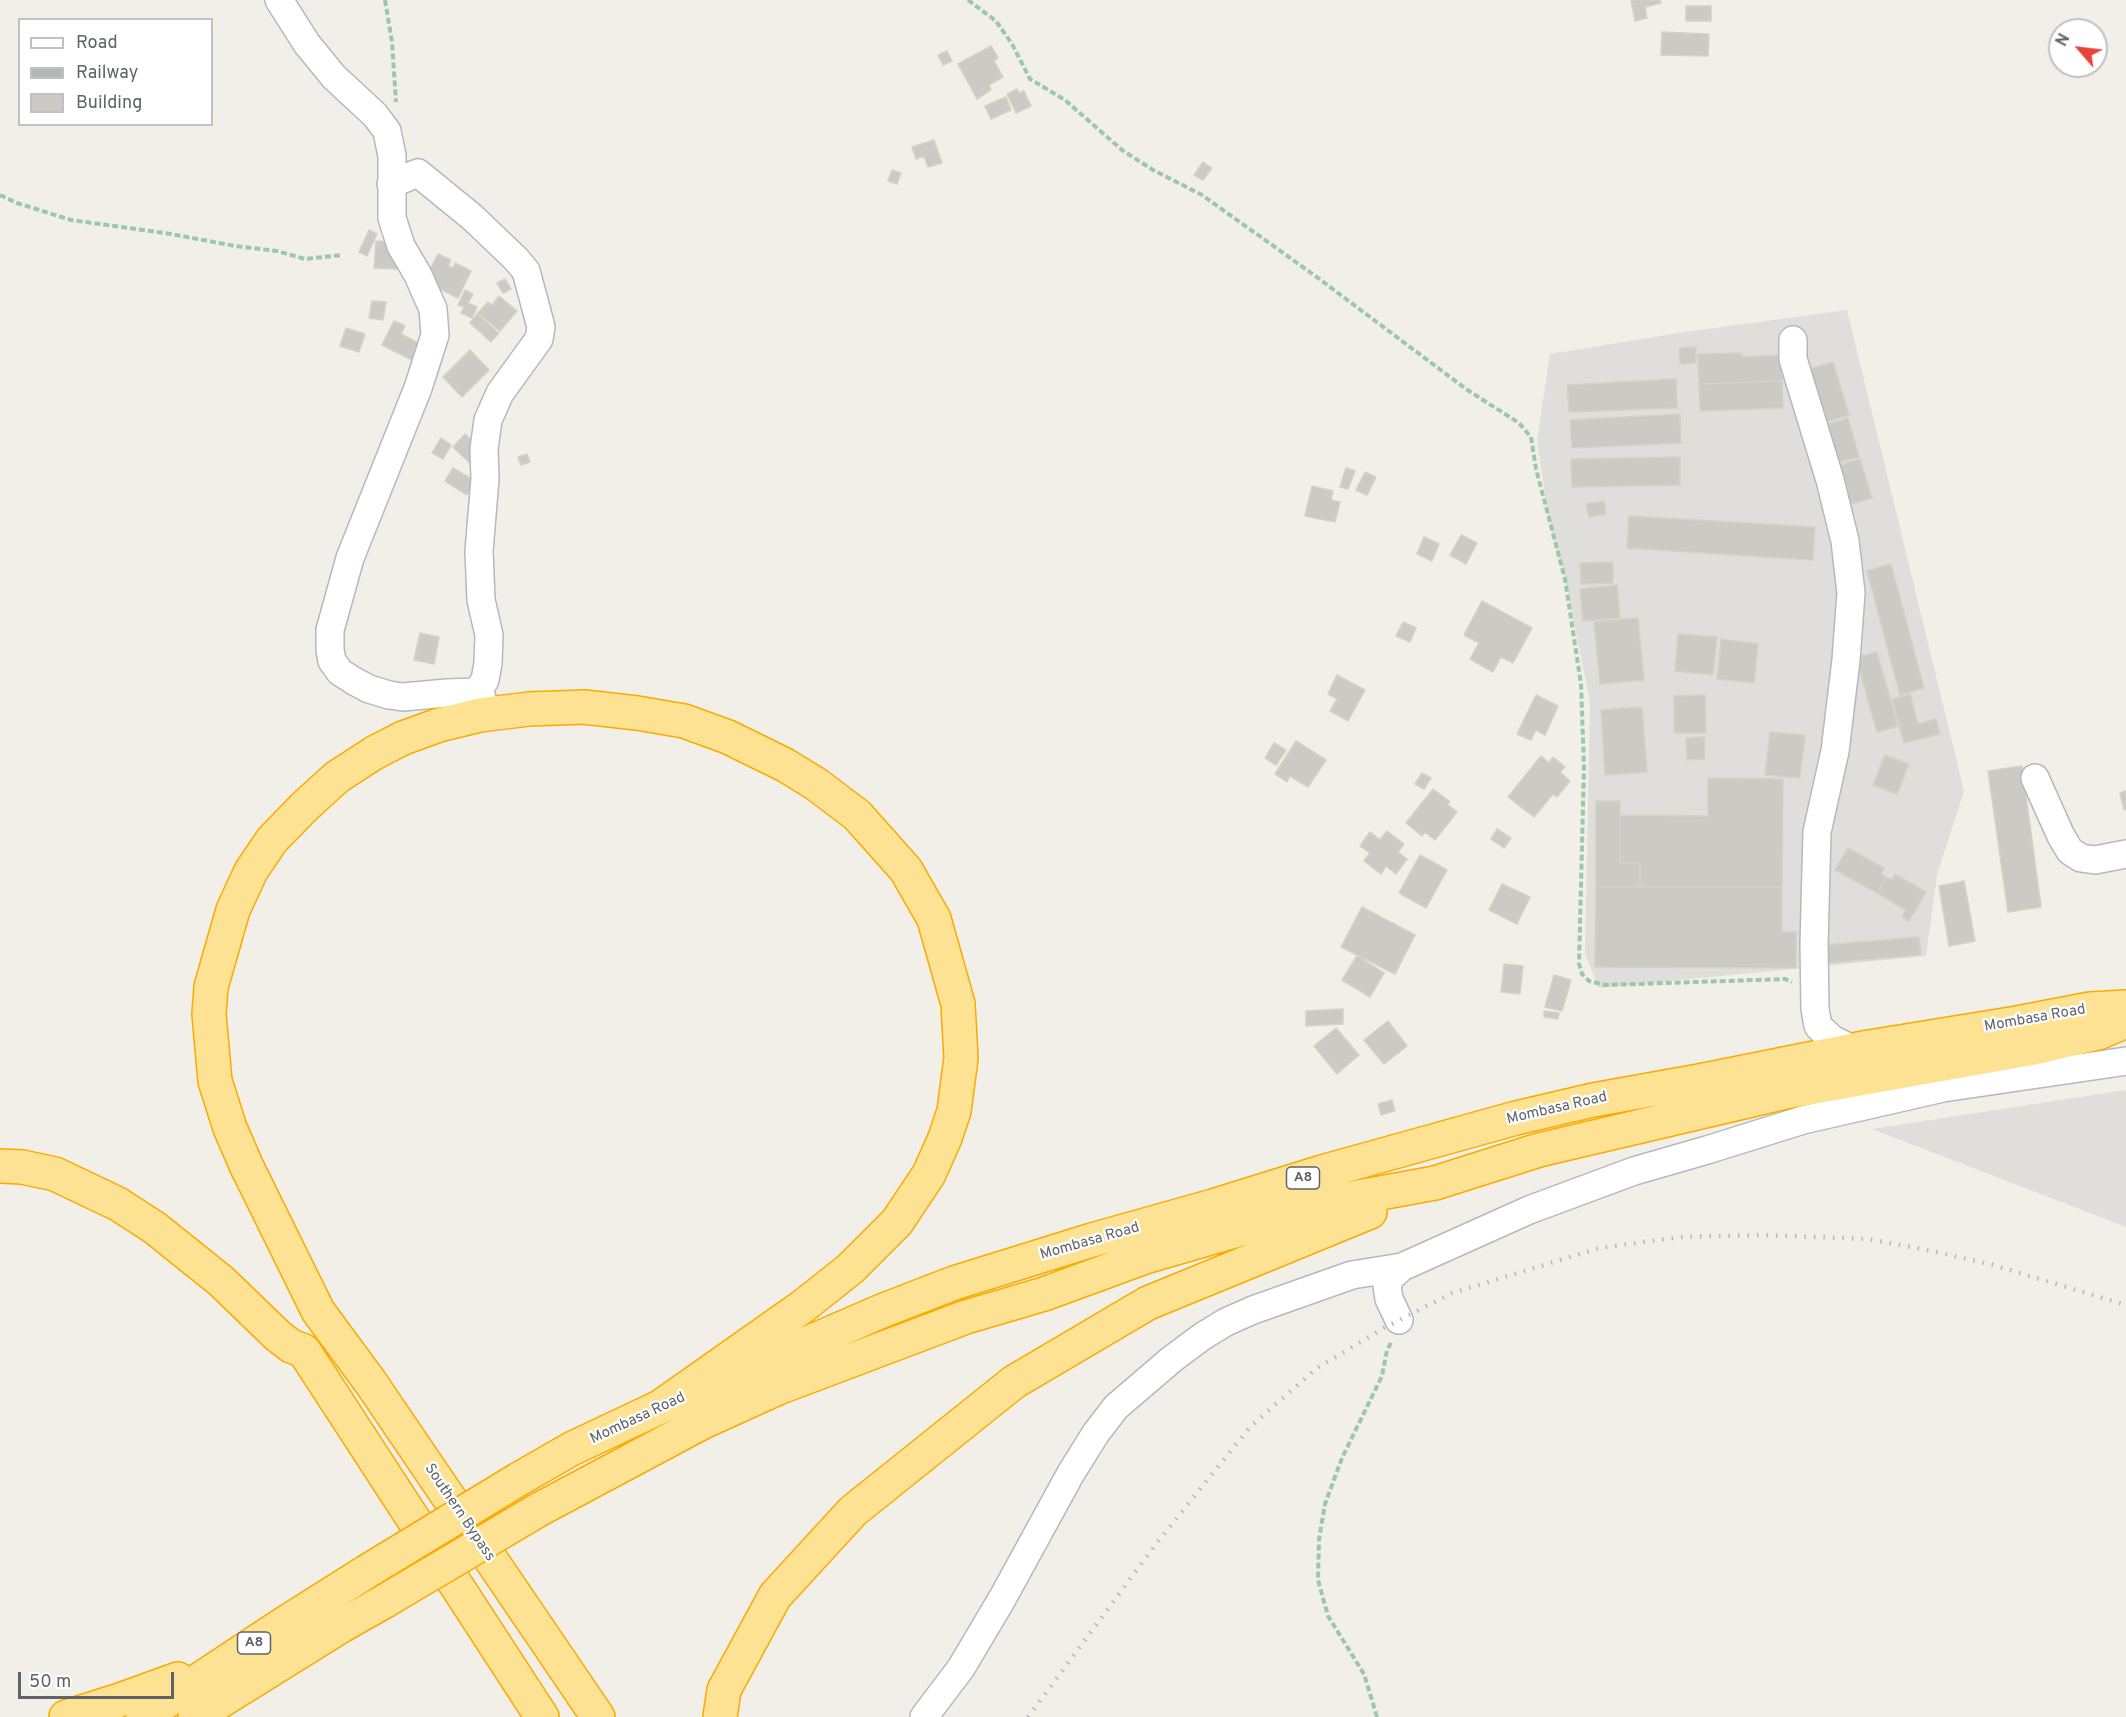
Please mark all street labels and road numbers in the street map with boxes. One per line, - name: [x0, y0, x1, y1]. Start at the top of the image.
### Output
- street label: Mombasa Road: [1983, 1001, 2087, 1037]
- street label: Mombasa Road: [1505, 1089, 1609, 1129]
- road number: A8: [1286, 1167, 1320, 1189]
- street label: Mombasa Road: [1038, 1219, 1142, 1265]
- street label: Mombasa Road: [588, 1389, 688, 1449]
- street label: Southern Bypass: [420, 1461, 498, 1565]
- road number: A8: [238, 1632, 270, 1654]

